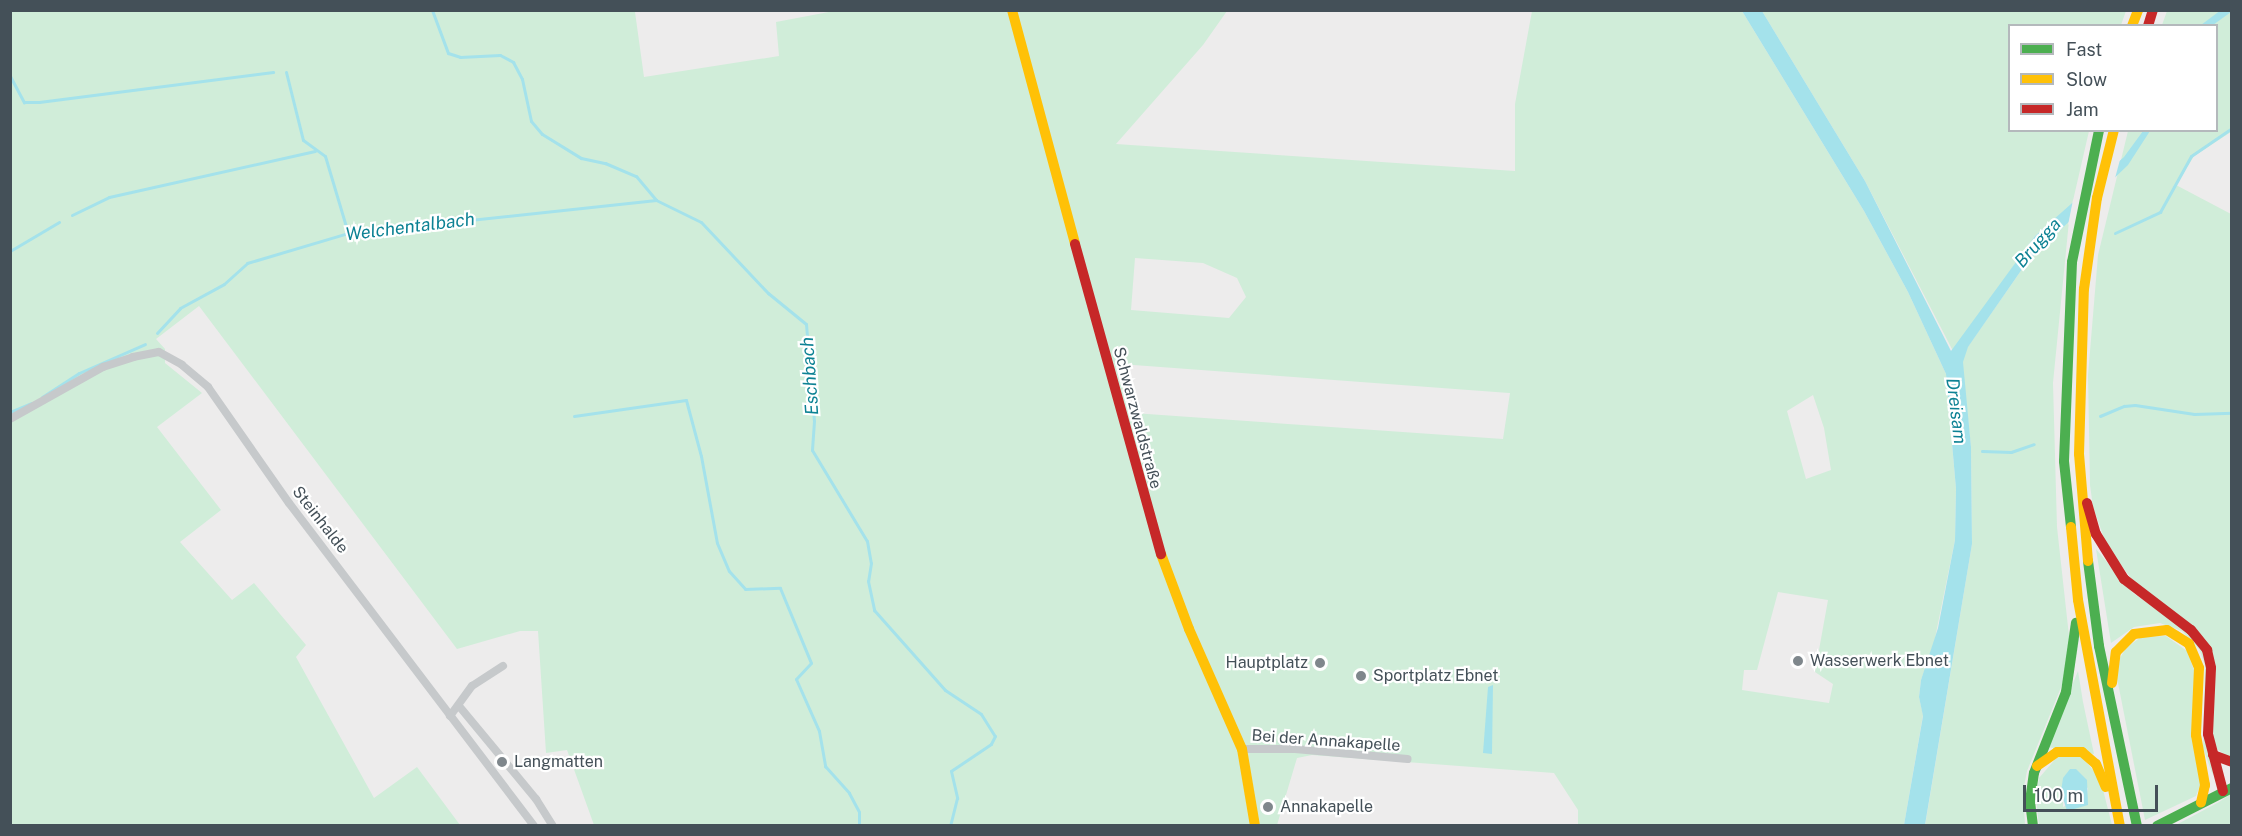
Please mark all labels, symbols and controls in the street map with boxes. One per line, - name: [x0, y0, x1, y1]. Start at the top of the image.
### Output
- legend: [2008, 24, 2218, 132]
- text: Fast: [2066, 39, 2102, 60]
- text: Slow: [2066, 69, 2107, 90]
- text: Jam: [2066, 99, 2099, 120]
- water label: Welchentalbach: [344, 208, 476, 246]
- water label: Brugga: [2010, 214, 2066, 272]
- water label: Eschbach: [796, 336, 824, 416]
- street label: Schwarzwaldstraße: [1109, 345, 1165, 491]
- water label: Dreisam: [1941, 377, 1971, 445]
- street label: Steinhalde: [288, 483, 352, 557]
- place label: Wasserwerk Ebnet: [1810, 651, 1949, 671]
- place label: Hauptplatz: [1225, 653, 1308, 673]
- marker: Wasserwerk Ebnet: [1791, 654, 1805, 668]
- marker: Hauptplatz: [1313, 656, 1327, 670]
- place label: Sportplatz Ebnet: [1373, 666, 1499, 686]
- marker: Sportplatz Ebnet: [1354, 669, 1368, 683]
- street label: Bei der Annakapelle: [1251, 726, 1401, 756]
- place label: Langmatten: [514, 752, 603, 772]
- marker: Langmatten: [495, 755, 509, 769]
- scale bar: [2026, 773, 2161, 811]
- text: 100 m: [2034, 785, 2083, 806]
- place label: Annakapelle: [1280, 797, 1373, 817]
- marker: Annakapelle: [1261, 800, 1275, 814]

